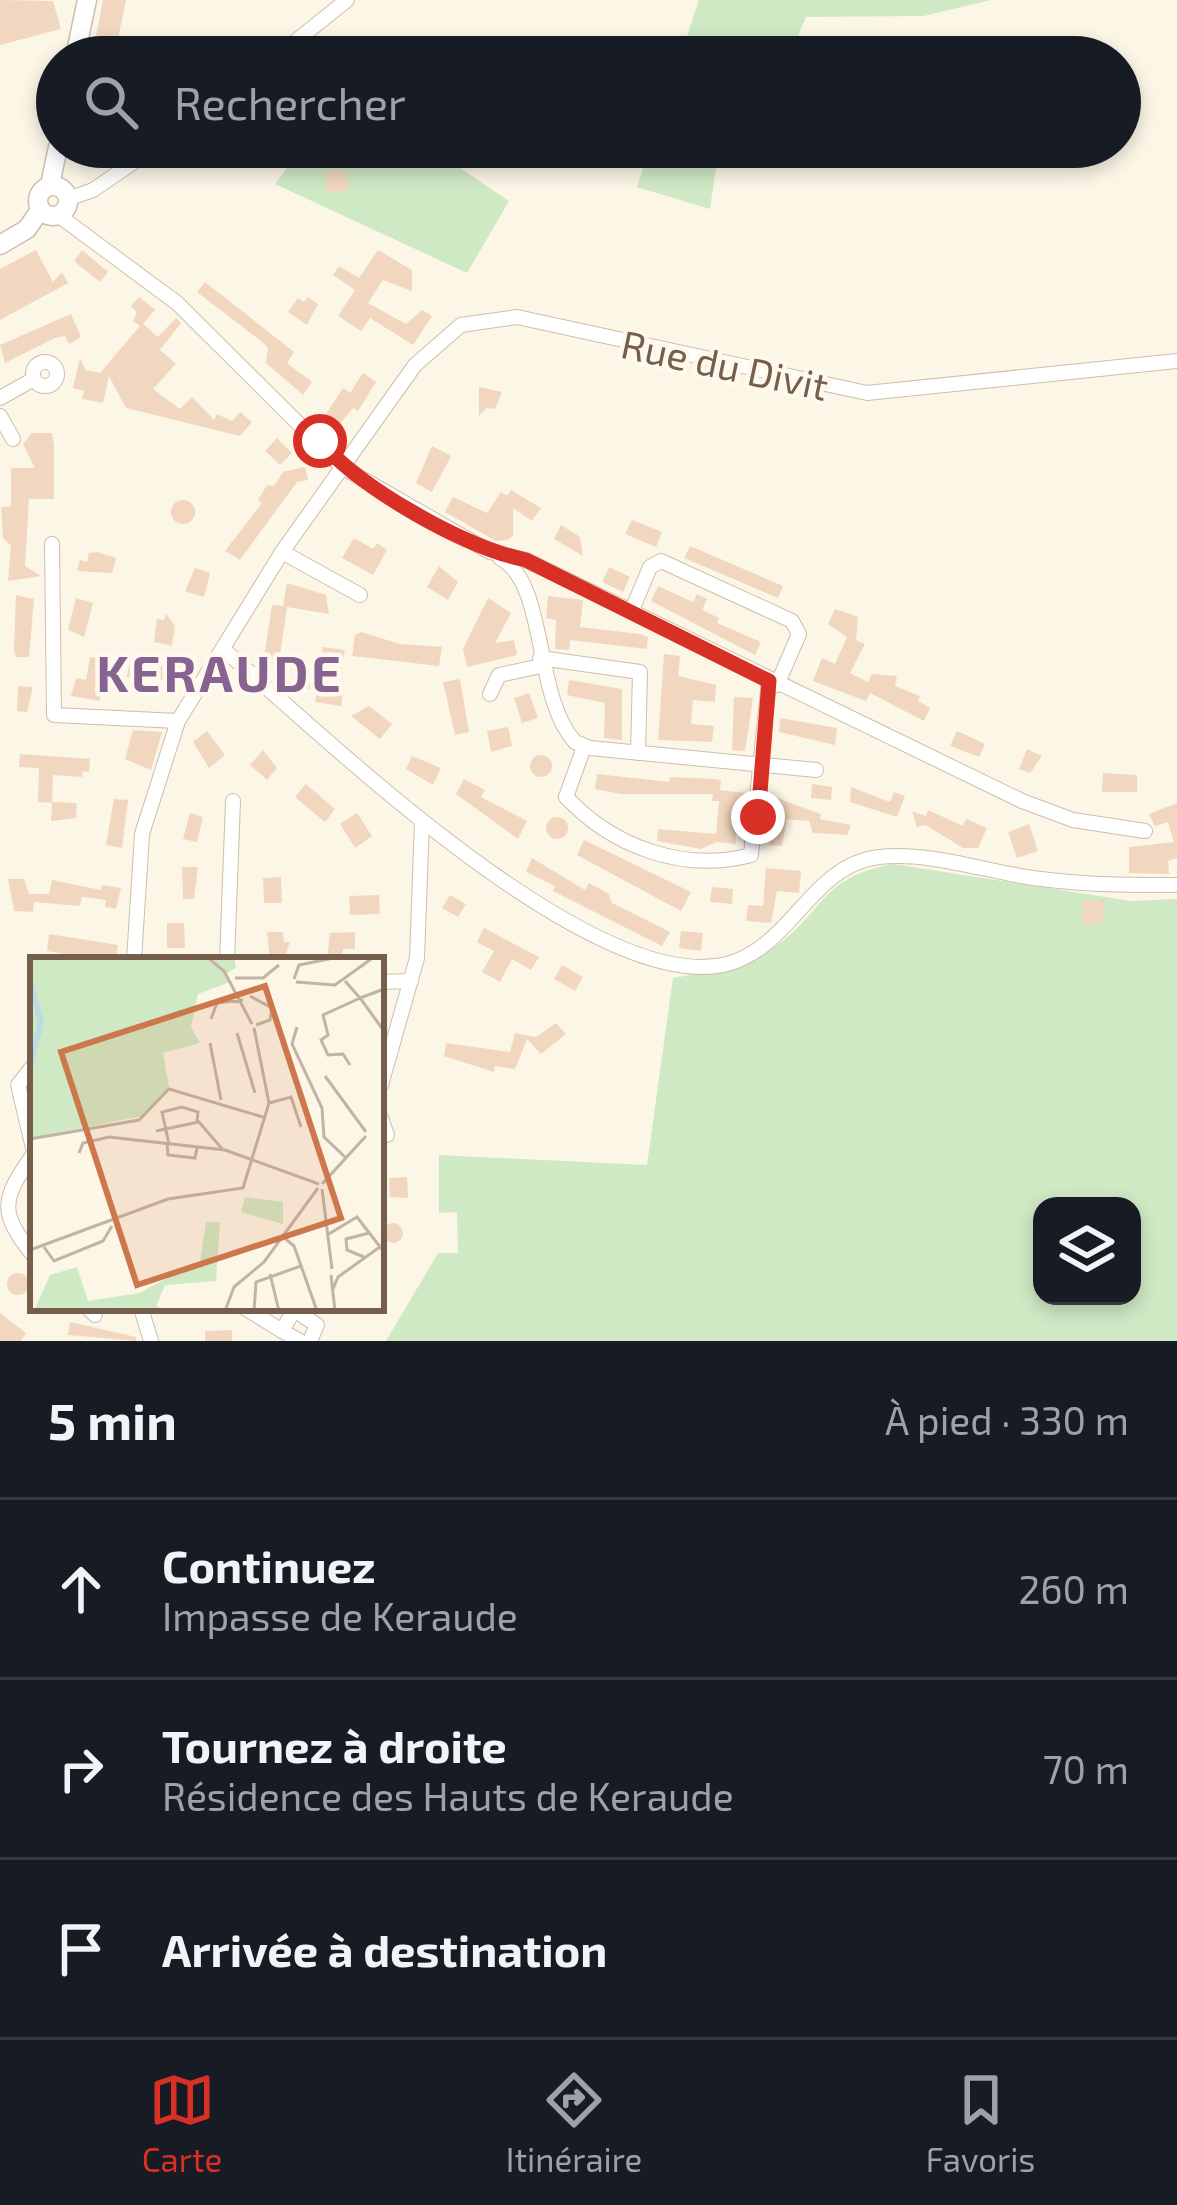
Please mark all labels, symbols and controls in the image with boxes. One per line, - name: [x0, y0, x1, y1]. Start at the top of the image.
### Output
- search box: [36, 36, 1141, 168]
- icon: search: [78, 69, 144, 135]
- text: Rechercher: [174, 75, 406, 129]
- street label: Rue du Divit: [617, 319, 833, 409]
- route start: [293, 414, 347, 468]
- district label: KERAUDE: [96, 641, 344, 702]
- route end: [731, 790, 785, 844]
- inset map: [30, 957, 384, 1311]
- map controls: [1033, 1197, 1141, 1305]
- button: layers: [1033, 1197, 1141, 1305]
- text: 5 min: [48, 1389, 177, 1450]
- text: À pied · 330 m: [885, 1396, 1129, 1443]
- text: Continuez: [162, 1538, 376, 1592]
- icon: ahead: [48, 1556, 114, 1622]
- text: 260 m: [1018, 1565, 1129, 1612]
- text: Impasse de Keraude: [162, 1592, 518, 1639]
- text: Tournez à droite: [162, 1718, 507, 1772]
- icon: right: [48, 1736, 114, 1802]
- text: 70 m: [1043, 1745, 1129, 1792]
- text: Résidence des Hauts de Keraude: [162, 1772, 734, 1819]
- icon: arrive: [48, 1916, 114, 1982]
- text: Arrivée à destination: [162, 1922, 607, 1976]
- tab: Carte: [142, 2067, 222, 2179]
- tab: Itinéraire: [506, 2067, 642, 2179]
- tab: Favoris: [926, 2067, 1035, 2179]

